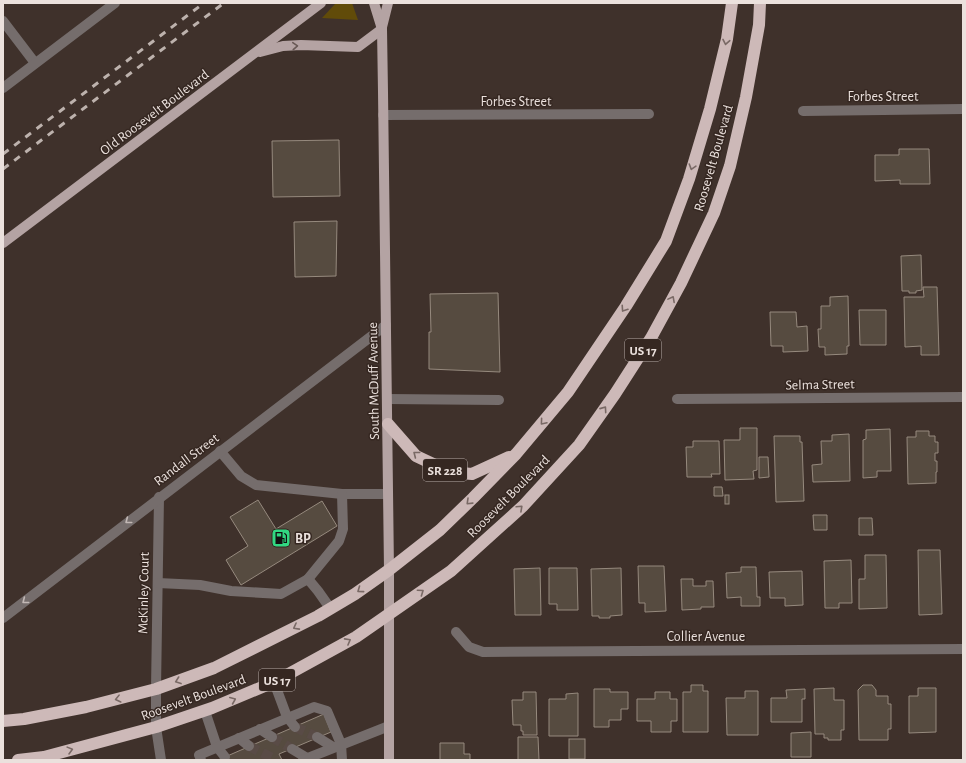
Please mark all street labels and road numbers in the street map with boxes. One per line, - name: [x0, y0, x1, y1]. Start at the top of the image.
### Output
- street label: Old Roosevelt Boulevard: [98, 67, 212, 158]
- street label: Forbes Street: [848, 90, 919, 104]
- street label: Forbes Street: [481, 95, 552, 109]
- street label: Roosevelt Boulevard: [692, 103, 736, 213]
- street label: South McDuff Avenue: [366, 322, 382, 440]
- road number: US 17: [625, 339, 661, 361]
- street label: Selma Street: [785, 377, 855, 393]
- street label: Randall Street: [152, 431, 222, 489]
- street label: Roosevelt Boulevard: [465, 453, 553, 541]
- road number: SR 228: [423, 459, 467, 481]
- street label: McKinley Court: [136, 551, 152, 634]
- street label: Collier Avenue: [667, 630, 745, 644]
- road number: US 17: [259, 669, 295, 691]
- street label: Roosevelt Boulevard: [139, 673, 247, 723]

